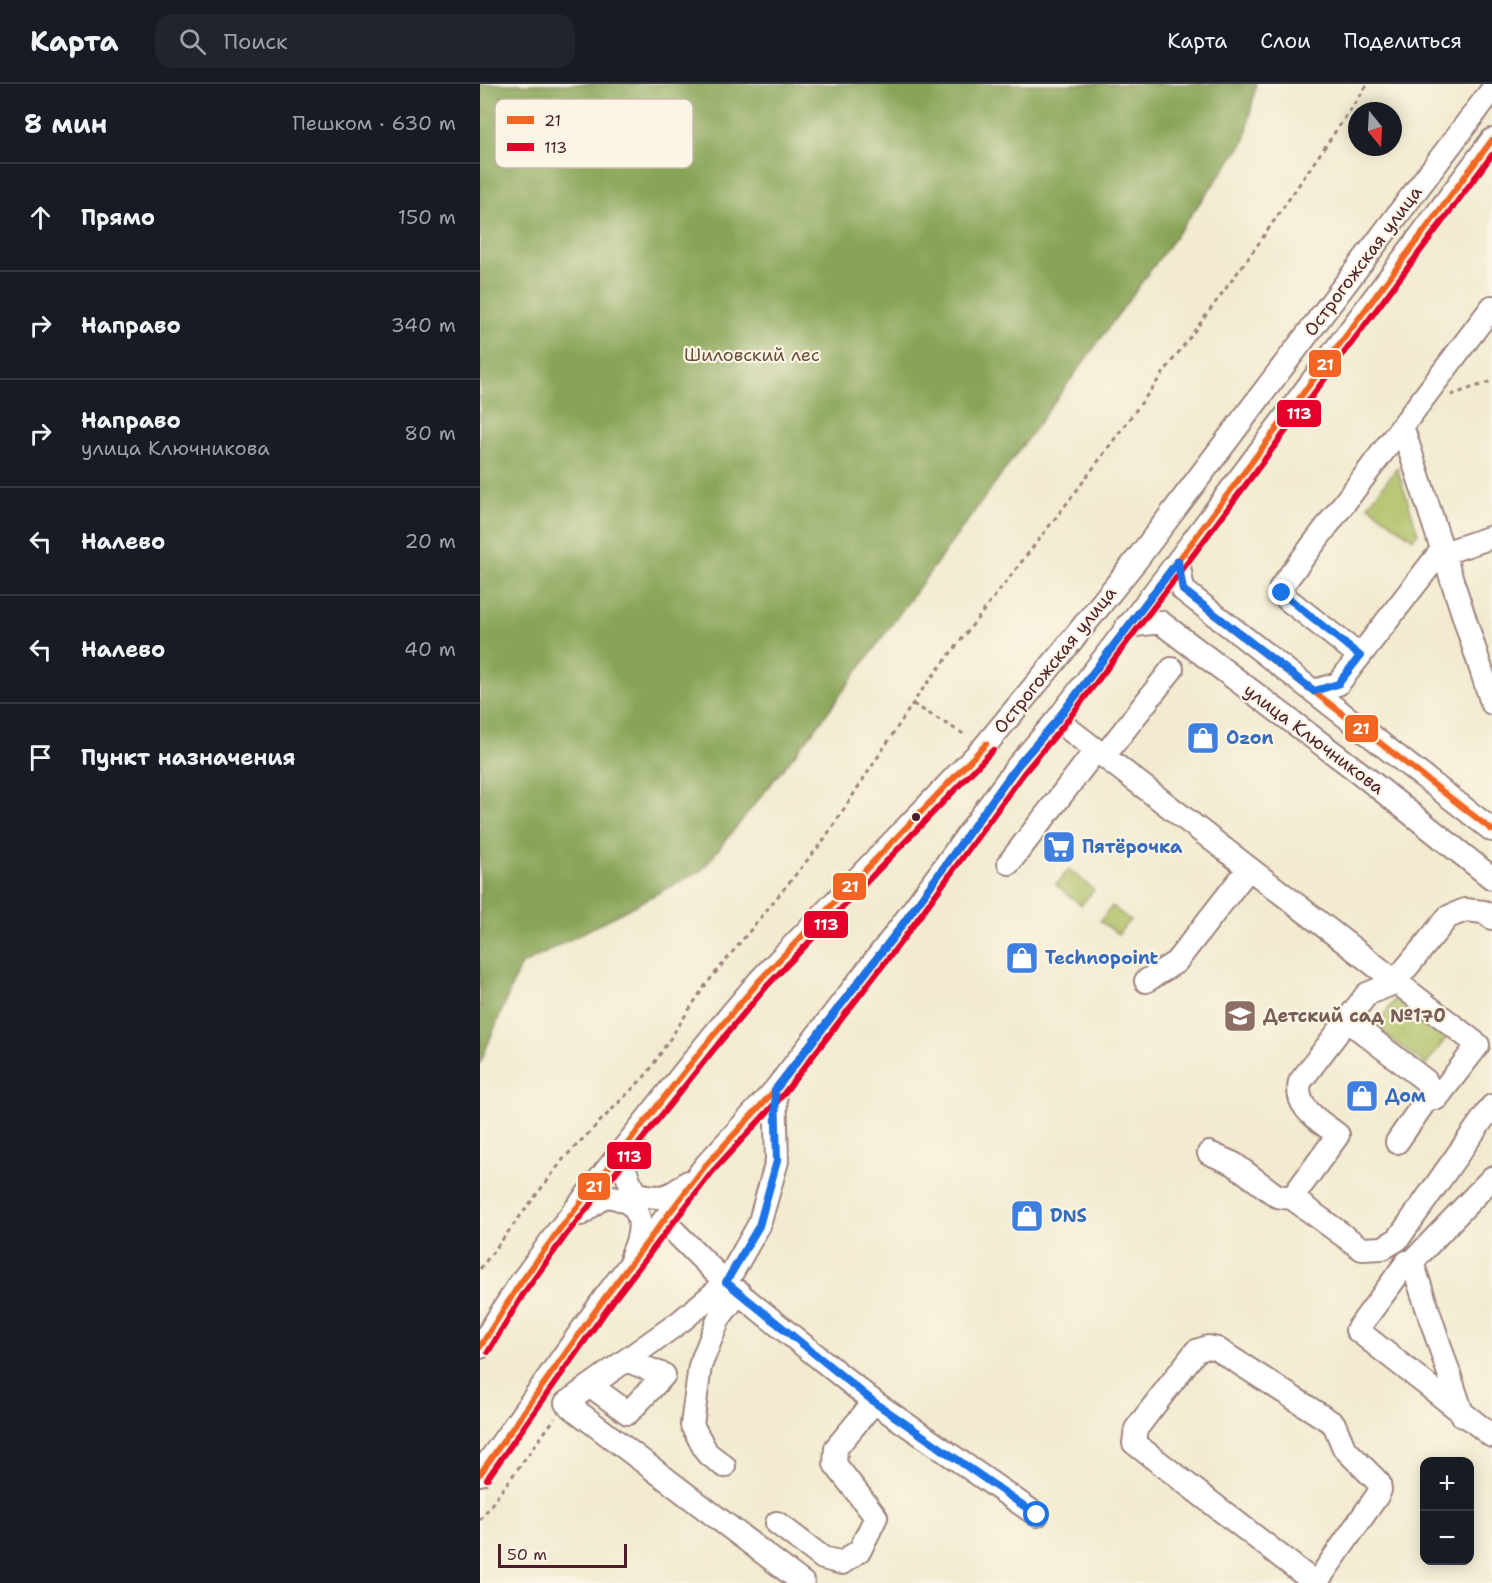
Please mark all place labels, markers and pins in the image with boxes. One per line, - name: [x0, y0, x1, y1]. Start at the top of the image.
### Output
- shop icon: Ozon: [1185, 720, 1221, 756]
- place label: Ozon: [1226, 726, 1273, 750]
- unlabelled marker: [910, 811, 922, 823]
- supermarket icon: Пятёрочка: [1041, 829, 1077, 865]
- place label: Пятёрочка: [1082, 835, 1183, 859]
- shop icon: Technopoint: [1004, 940, 1040, 976]
- place label: Technopoint: [1045, 946, 1159, 970]
- school or university icon: Детский сад №170: [1222, 998, 1258, 1034]
- place label: Детский сад №170: [1263, 1004, 1446, 1028]
- shop icon: Дом: [1344, 1078, 1380, 1114]
- place label: Дом: [1385, 1084, 1426, 1108]
- shop icon: DNS: [1009, 1198, 1045, 1234]
- place label: DNS: [1050, 1204, 1087, 1228]

